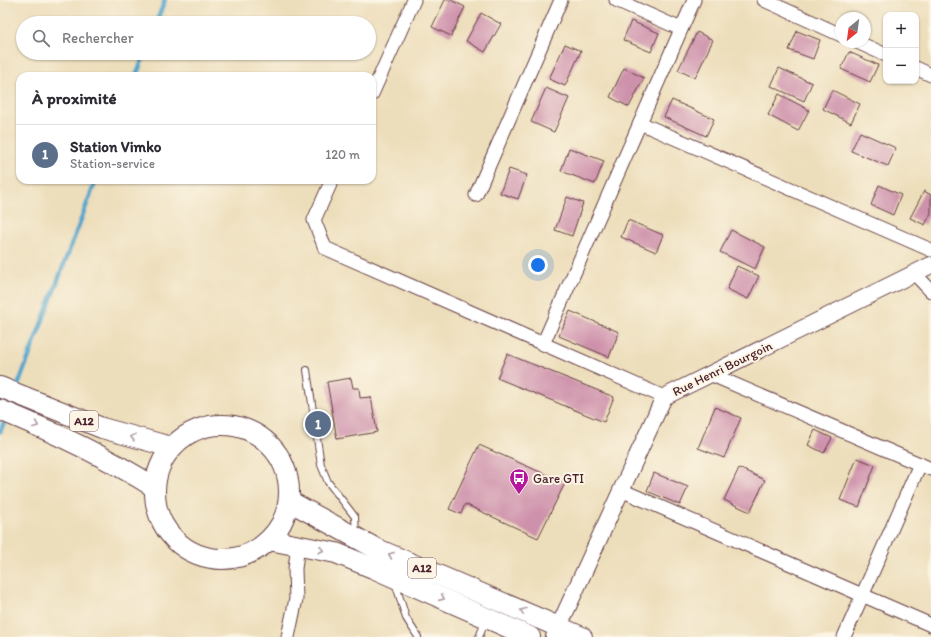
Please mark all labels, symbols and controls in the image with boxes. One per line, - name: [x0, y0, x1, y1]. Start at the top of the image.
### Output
- north arrow: [835, 12, 871, 48]
- map controls: [883, 12, 919, 84]
- button: +: [883, 12, 919, 48]
- search box: [16, 16, 376, 60]
- icon: search: [30, 27, 52, 49]
- text: Rechercher: [62, 29, 134, 47]
- button: −: [883, 48, 919, 84]
- text: À proximité: [32, 88, 117, 108]
- text: Station Vimko: [70, 138, 161, 156]
- text: 1: [42, 147, 48, 162]
- text: 120 m: [325, 147, 360, 162]
- text: Station-service: [70, 156, 155, 171]
- your location: [528, 255, 548, 275]
- street label: Rue Henri Bourgoin: [670, 338, 775, 399]
- pin: 1: [305, 409, 331, 439]
- road number: A12: [70, 411, 98, 431]
- one-way arrow: [32, 420, 39, 428]
- one-way arrow: [130, 433, 137, 442]
- bus stop icon: Gare GTI: [508, 467, 530, 495]
- place label: Gare GTI: [533, 471, 584, 486]
- one-way arrow: [317, 545, 324, 554]
- one-way arrow: [387, 552, 395, 560]
- road number: A12: [408, 558, 436, 578]
- one-way arrow: [437, 593, 445, 601]
- one-way arrow: [520, 608, 527, 616]

